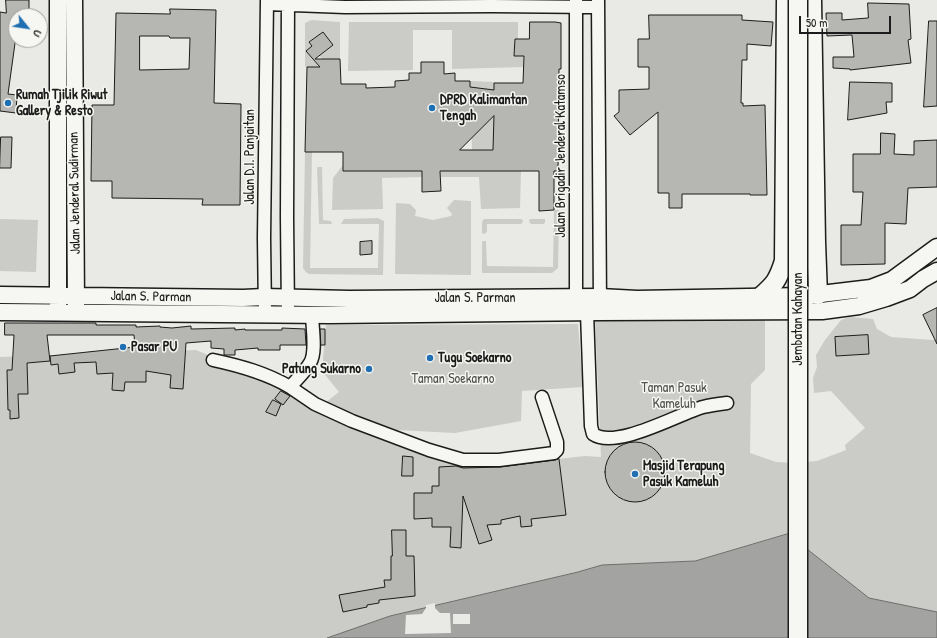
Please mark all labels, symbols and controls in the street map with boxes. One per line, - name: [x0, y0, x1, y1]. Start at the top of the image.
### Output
- north arrow: [8, 8, 48, 48]
- scale bar: [801, 8, 893, 34]
- text: 50 m: [806, 14, 827, 31]
- text: U: [30, 27, 45, 40]
- street label: Jalan Brigadir Jenderal Katamso: [553, 74, 569, 238]
- place label: Rumah Tjilik Riwut Gallery & Resto: [16, 87, 107, 120]
- place label: DPRD Kalimantan Tengah: [440, 92, 527, 124]
- marker: Rumah Tjilik Riwut Gallery & Resto: [3, 98, 13, 108]
- marker: DPRD Kalimantan Tengah: [427, 103, 437, 113]
- street label: Jalan D.I. Panjaitan: [242, 109, 258, 205]
- street label: Jalan Jenderal Sudirman: [66, 132, 84, 254]
- street label: Jembatan Kahayan: [790, 272, 806, 366]
- street label: Jalan S. Parman: [110, 288, 192, 306]
- street label: Jalan S. Parman: [434, 290, 516, 306]
- place label: Pasar PU: [131, 339, 177, 355]
- marker: Pasar PU: [118, 342, 128, 352]
- place label: Tugu Soekarno: [438, 350, 511, 366]
- marker: Tugu Soekarno: [425, 353, 435, 363]
- place label: Patung Sukarno: [282, 361, 361, 377]
- marker: Patung Sukarno: [364, 364, 374, 374]
- park label: Taman Soekarno: [412, 371, 494, 387]
- park label: Taman Pasuk Kameluh: [641, 380, 707, 412]
- place label: Masjid Terapung Pasuk Kameluh: [643, 458, 724, 490]
- marker: Masjid Terapung Pasuk Kameluh: [630, 469, 640, 479]

